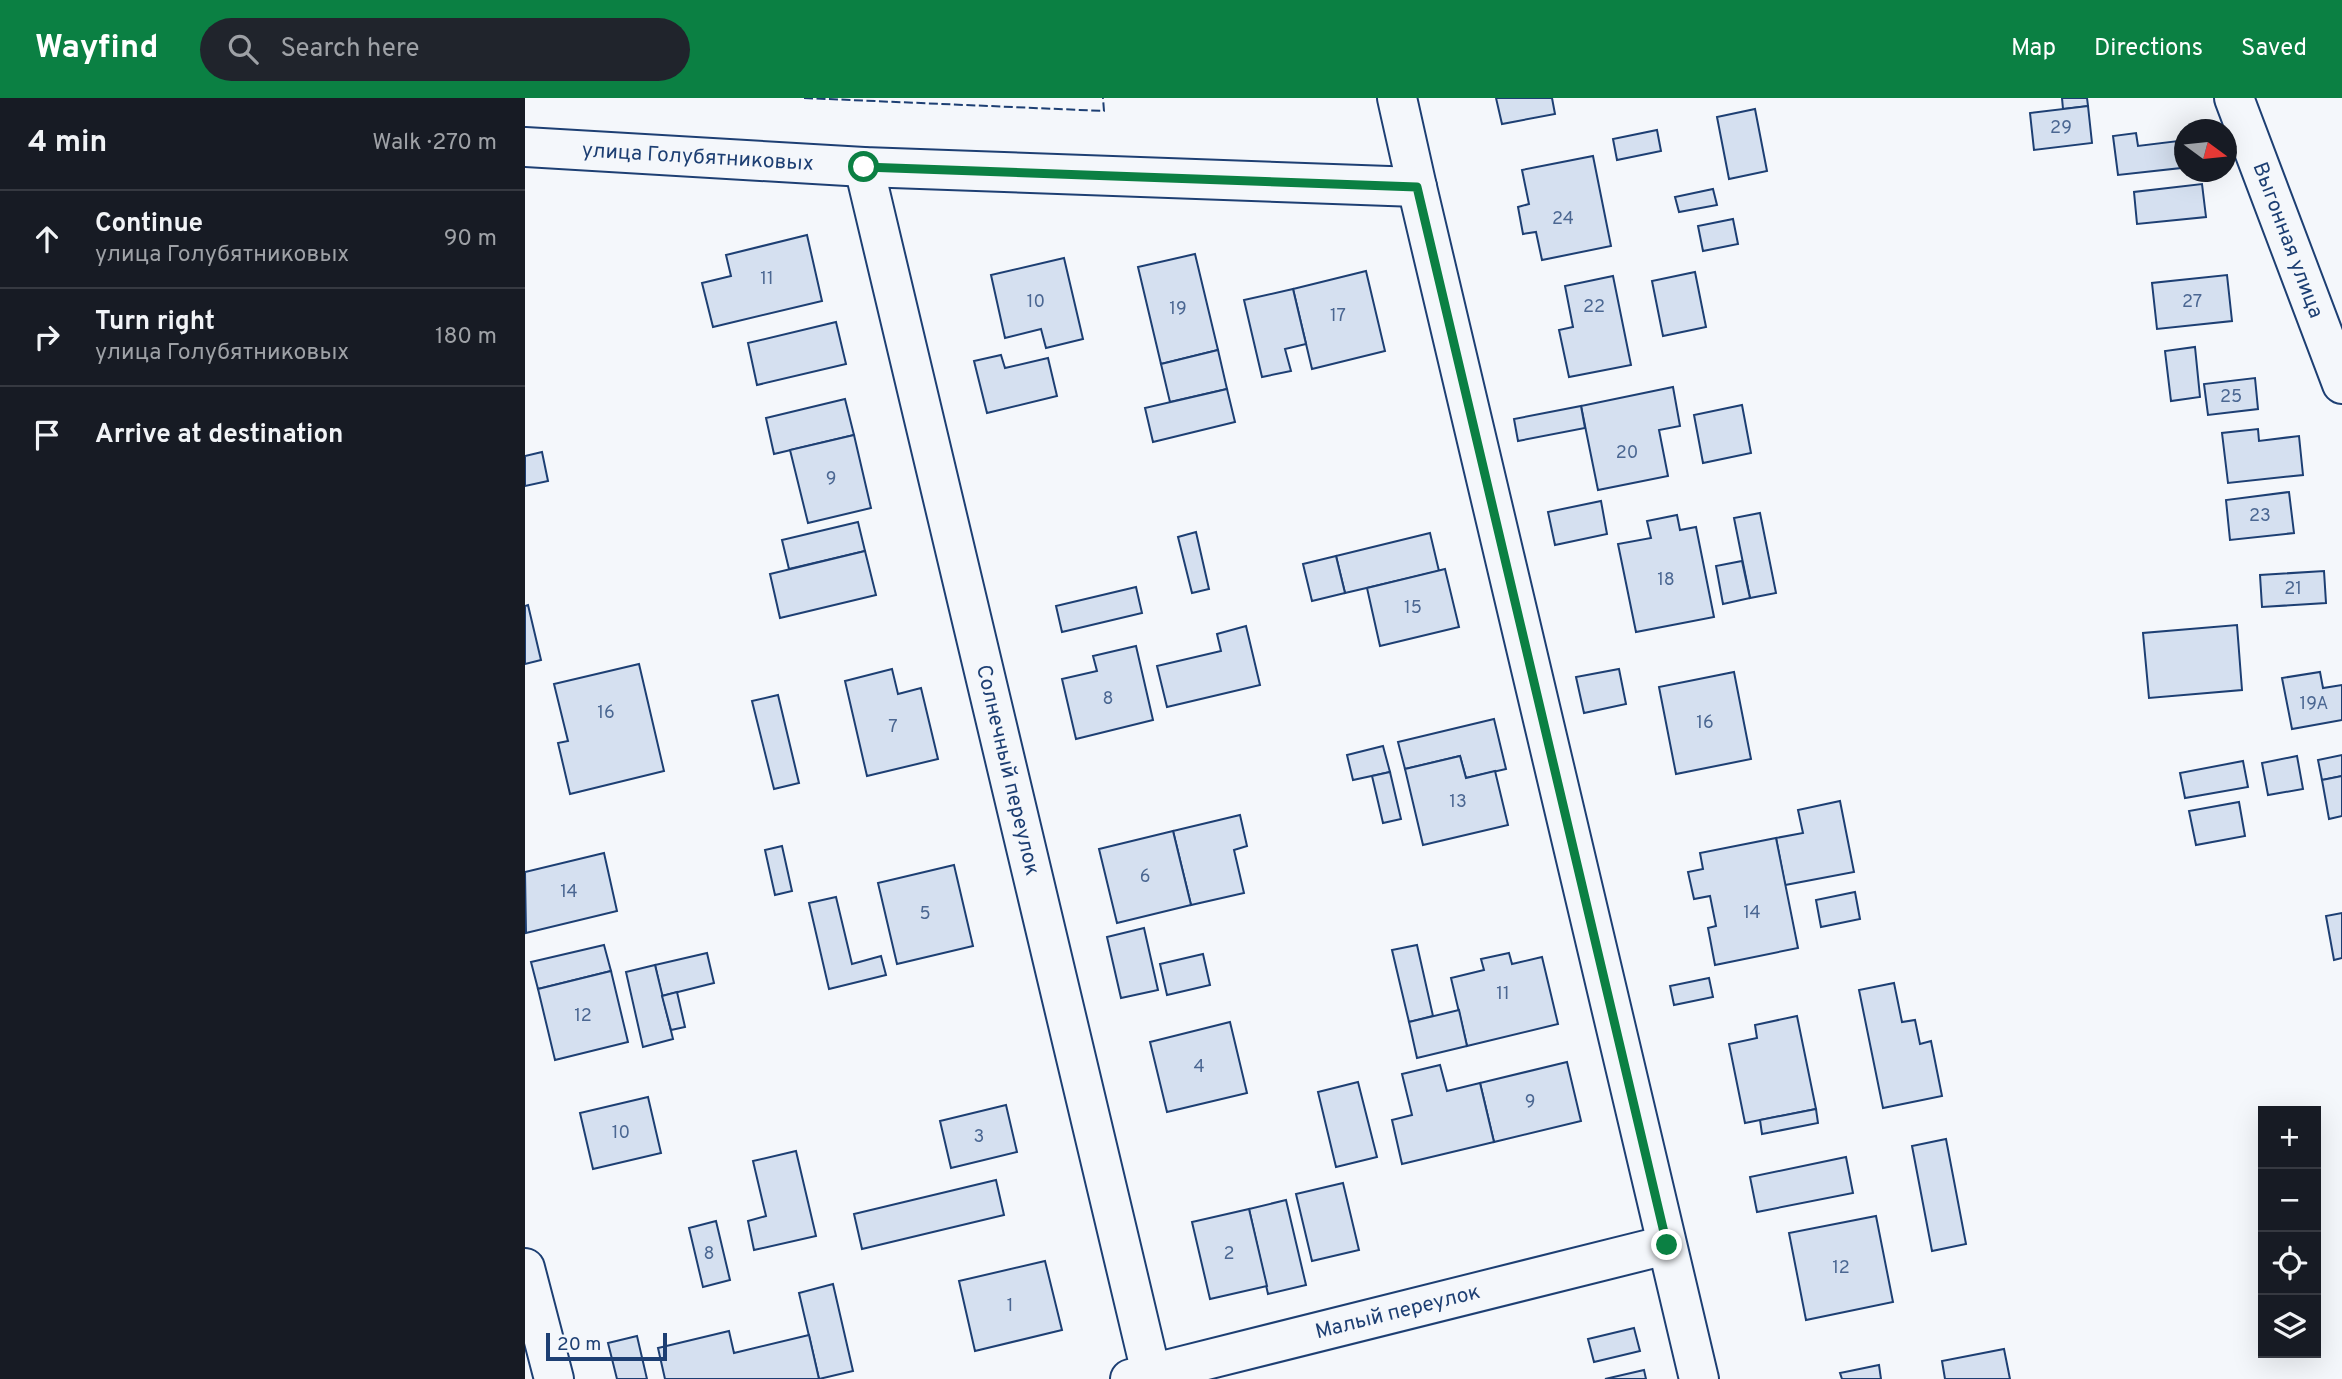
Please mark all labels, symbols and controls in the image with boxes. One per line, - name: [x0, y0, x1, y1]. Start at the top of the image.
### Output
- search box: [200, 18, 690, 81]
- text: Wayfind: [35, 28, 158, 70]
- icon: search: [224, 30, 262, 68]
- text: Search here: [280, 33, 419, 66]
- text: Map: [2011, 34, 2056, 64]
- text: Directions: [2094, 34, 2203, 64]
- text: Saved: [2241, 34, 2307, 64]
- house number: 29: [2050, 117, 2072, 140]
- north arrow: [2174, 119, 2237, 182]
- text: 4 min: [28, 125, 107, 162]
- text: Walk · 270 m: [372, 129, 497, 158]
- street label: улица Голубятниковых: [581, 137, 815, 178]
- route start: [848, 151, 879, 182]
- street label: Выгонная улица: [2246, 158, 2329, 322]
- text: Continue: [95, 208, 203, 241]
- house number: 24: [1552, 208, 1574, 231]
- icon: ahead: [28, 220, 66, 258]
- text: 90 m: [444, 225, 497, 254]
- text: улица Голубятниковых: [95, 241, 349, 270]
- house number: 11: [760, 268, 774, 291]
- house number: 10: [1027, 291, 1045, 314]
- house number: 27: [2182, 291, 2202, 314]
- house number: 22: [1583, 296, 1605, 319]
- house number: 19: [1169, 298, 1187, 321]
- house number: 17: [1330, 305, 1346, 328]
- text: Turn right: [95, 306, 215, 339]
- icon: right: [28, 318, 66, 356]
- text: 180 m: [435, 323, 497, 352]
- text: улица Голубятниковых: [95, 339, 349, 368]
- house number: 25: [2220, 386, 2242, 409]
- icon: arrive: [28, 416, 66, 454]
- text: Arrive at destination: [95, 419, 343, 452]
- house number: 20: [1616, 442, 1638, 465]
- house number: 9: [826, 468, 836, 491]
- house number: 23: [2249, 505, 2271, 528]
- house number: 18: [1657, 569, 1675, 592]
- house number: 21: [2284, 578, 2302, 601]
- house number: 15: [1404, 597, 1422, 620]
- street label: Солнечный переулок: [969, 662, 1046, 878]
- house number: 8: [1103, 688, 1114, 711]
- house number: 19А: [2300, 693, 2328, 716]
- house number: 16: [597, 702, 615, 725]
- house number: 16: [1696, 712, 1714, 735]
- house number: 7: [888, 716, 898, 739]
- house number: 13: [1449, 791, 1467, 814]
- house number: 6: [1140, 866, 1150, 889]
- house number: 14: [560, 881, 578, 904]
- house number: 14: [1743, 902, 1761, 925]
- house number: 5: [919, 903, 931, 926]
- house number: 11: [1496, 983, 1510, 1006]
- house number: 12: [574, 1005, 592, 1028]
- house number: 4: [1193, 1056, 1205, 1079]
- house number: 9: [1525, 1091, 1535, 1114]
- map controls: [2258, 1106, 2321, 1358]
- button: +: [2258, 1106, 2321, 1169]
- house number: 10: [612, 1122, 630, 1145]
- house number: 3: [974, 1126, 984, 1149]
- button: −: [2258, 1169, 2321, 1232]
- route end: [1651, 1229, 1682, 1260]
- button: locate: [2258, 1232, 2321, 1295]
- house number: 8: [704, 1243, 715, 1266]
- house number: 2: [1223, 1243, 1235, 1266]
- house number: 12: [1832, 1257, 1850, 1280]
- street label: Малый переулок: [1312, 1278, 1483, 1346]
- house number: 1: [1007, 1295, 1013, 1318]
- button: layers: [2258, 1295, 2321, 1358]
- scale bar: [546, 1330, 667, 1362]
- text: 20 m: [557, 1333, 601, 1357]

